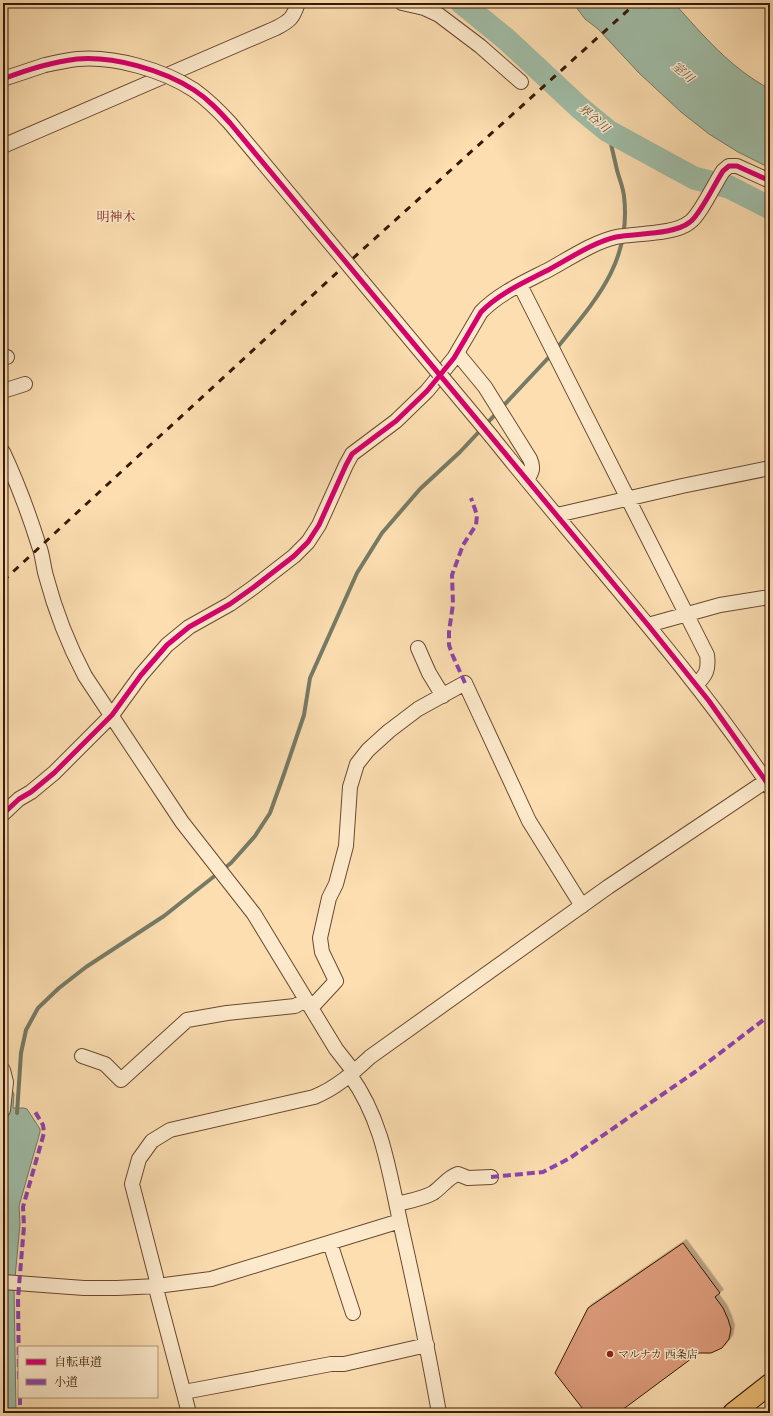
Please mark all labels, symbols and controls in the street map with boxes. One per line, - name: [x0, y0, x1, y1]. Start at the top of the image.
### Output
- water label: 室川: [669, 58, 699, 86]
- water label: 界谷川: [576, 100, 614, 136]
- district label: 明神木: [96, 208, 136, 224]
- legend: [18, 1346, 158, 1398]
- place label: マルナカ 西条店: [618, 1347, 698, 1361]
- marker: マルナカ 西条店: [605, 1349, 615, 1359]
- text: 自転車道: [54, 1354, 102, 1369]
- text: 小道: [54, 1374, 78, 1389]

